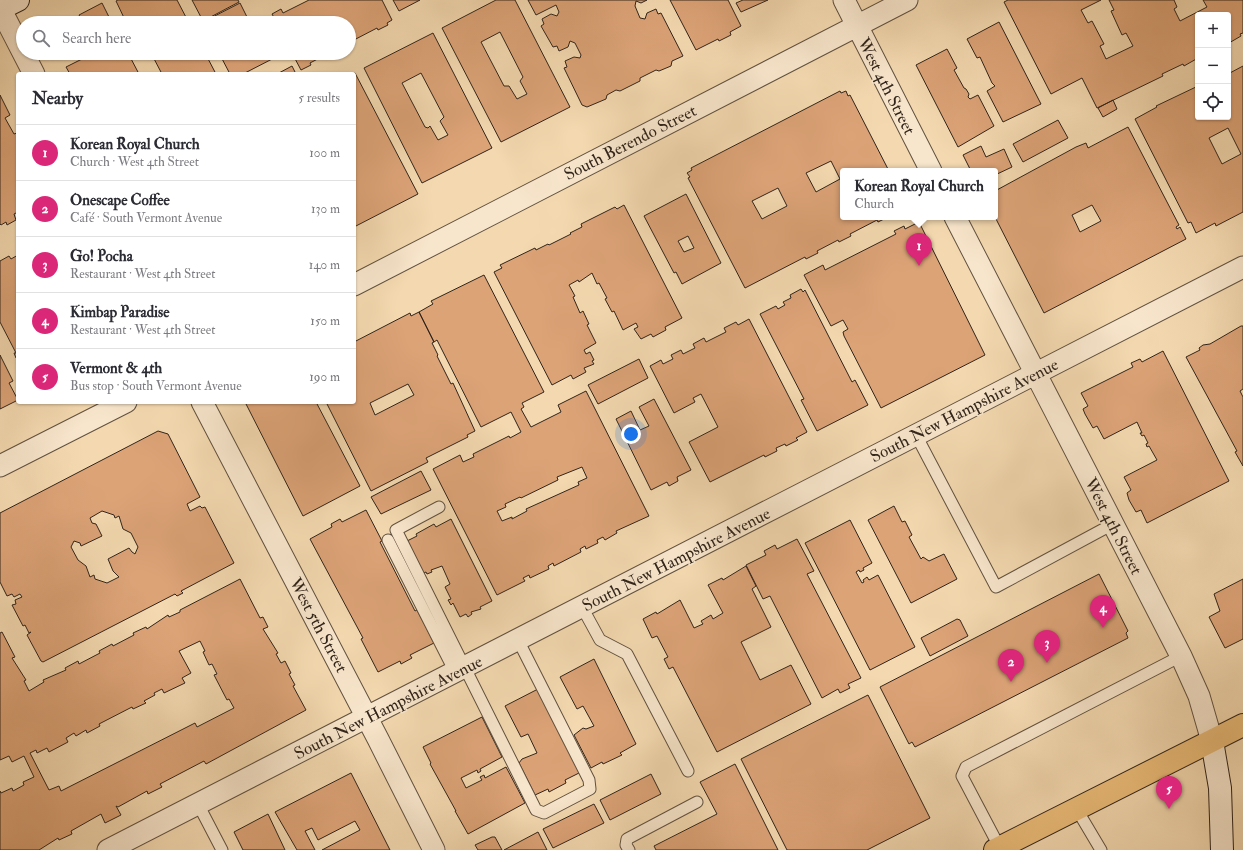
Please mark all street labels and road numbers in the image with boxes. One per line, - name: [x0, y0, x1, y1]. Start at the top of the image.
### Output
- street label: West 4th Street: [853, 33, 920, 139]
- street label: South Berendo Street: [560, 100, 700, 185]
- street label: South New Hampshire Avenue: [867, 354, 1062, 468]
- street label: West 4th Street: [1080, 473, 1147, 579]
- street label: South New Hampshire Avenue: [579, 503, 774, 617]
- street label: West 5th Street: [284, 573, 353, 677]
- street label: South New Hampshire Avenue: [291, 651, 486, 765]

